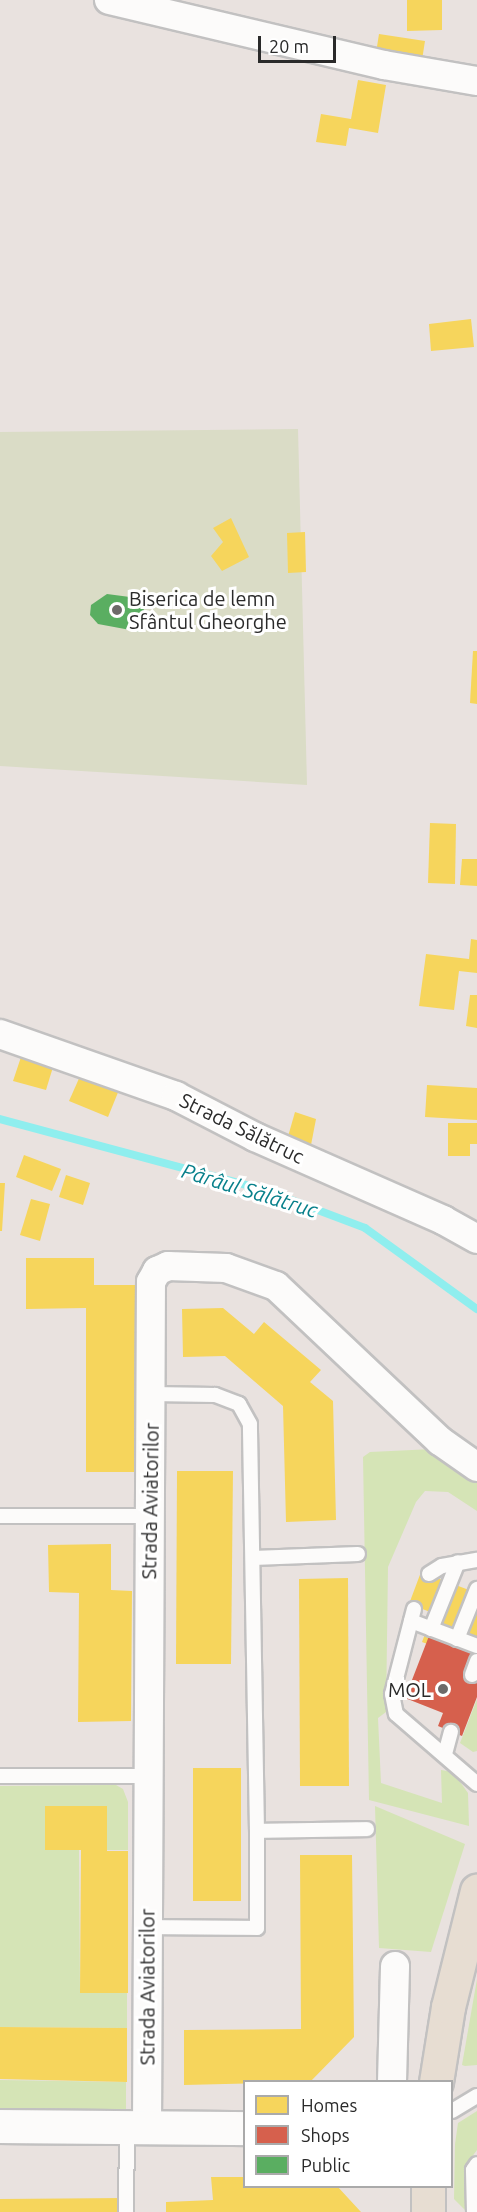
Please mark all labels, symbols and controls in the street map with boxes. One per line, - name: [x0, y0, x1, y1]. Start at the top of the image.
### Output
- scale bar: [261, 24, 339, 62]
- text: 20 m: [269, 36, 309, 56]
- place label: Biserica de lemn Sfântul Gheorghe: [129, 586, 287, 633]
- marker: Biserica de lemn Sfântul Gheorghe: [110, 603, 124, 617]
- street label: Strada Sălătruc: [176, 1088, 308, 1168]
- water label: Pârâul Sălătruc: [179, 1157, 321, 1223]
- street label: Strada Aviatorilor: [137, 1422, 163, 1580]
- place label: MOL: [388, 1677, 431, 1701]
- marker: MOL: [436, 1682, 450, 1696]
- street label: Strada Aviatorilor: [135, 1909, 159, 2065]
- legend: [243, 2080, 453, 2188]
- text: Homes: [301, 2095, 357, 2115]
- text: Shops: [301, 2125, 350, 2145]
- text: Public: [301, 2155, 350, 2175]

